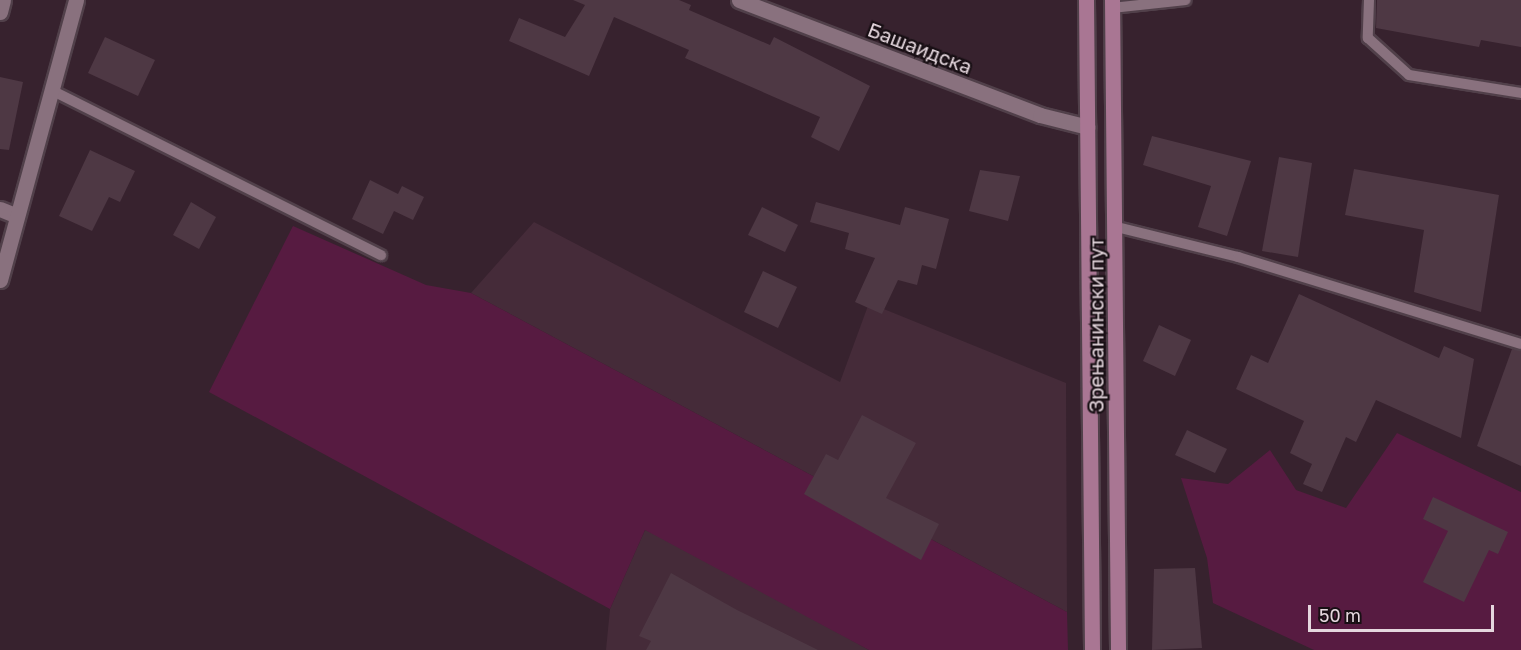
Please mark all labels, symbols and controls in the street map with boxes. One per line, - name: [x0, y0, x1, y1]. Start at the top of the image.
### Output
- street label: Башаидска: [864, 17, 976, 79]
- street label: Зрењанински пут: [1084, 237, 1108, 413]
- scale bar: [1311, 593, 1497, 631]
- text: 50 m: [1319, 604, 1361, 626]

